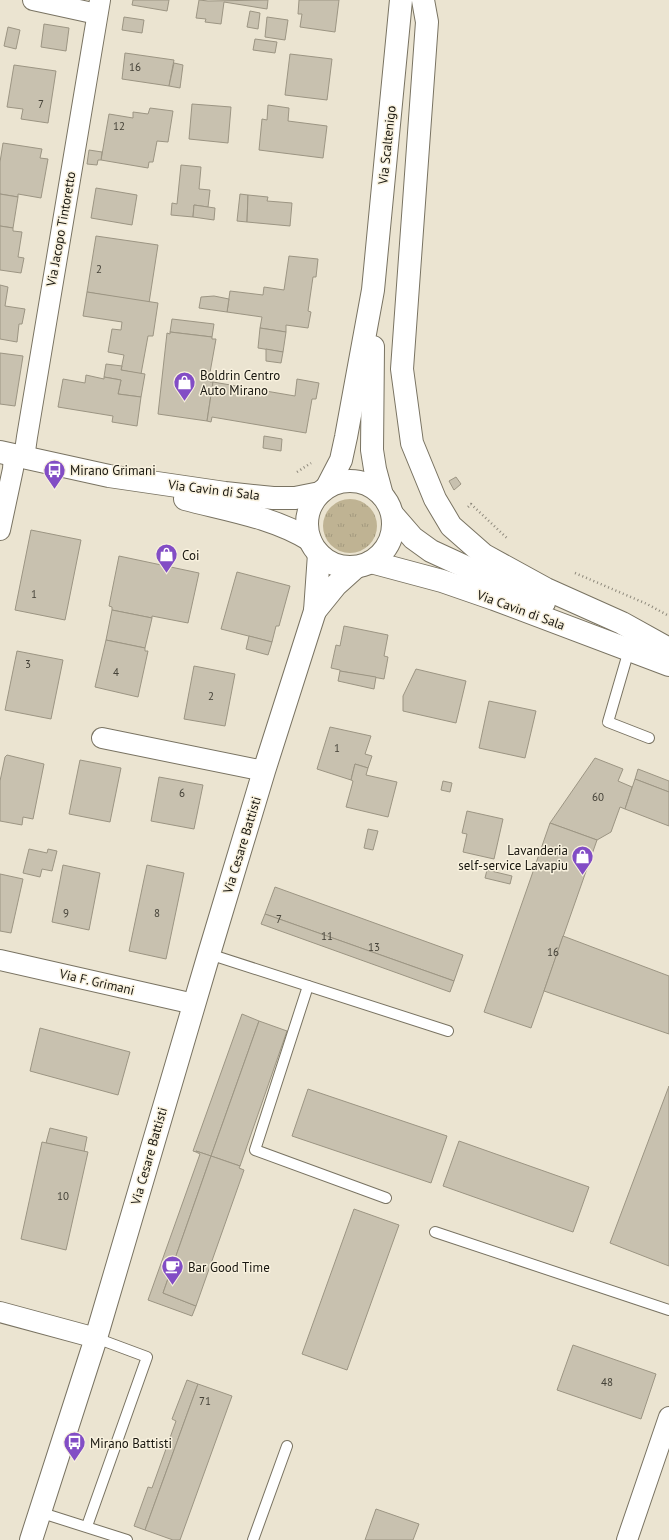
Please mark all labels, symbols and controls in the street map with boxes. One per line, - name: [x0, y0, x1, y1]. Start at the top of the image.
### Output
- house number: 16: [129, 60, 141, 74]
- house number: 7: [38, 97, 44, 111]
- street label: Via Scaltenigo: [374, 105, 400, 186]
- house number: 12: [113, 119, 125, 133]
- street label: Via Jacopo Tintoretto: [42, 170, 79, 289]
- house number: 2: [96, 262, 102, 276]
- place label: Boldrin Centro Auto Mirano: [200, 367, 280, 399]
- shop icon: Boldrin Centro Auto Mirano: [171, 369, 197, 402]
- bus stop icon: Mirano Grimani: [42, 457, 68, 490]
- place label: Mirano Grimani: [70, 462, 156, 479]
- street label: Via Cavin di Sala: [166, 476, 261, 504]
- shop icon: Coi: [153, 542, 179, 575]
- place label: Coi: [182, 547, 199, 564]
- street label: Via Cavin di Sala: [474, 586, 567, 634]
- house number: 1: [31, 587, 37, 601]
- house number: 3: [25, 657, 31, 671]
- house number: 4: [113, 665, 119, 679]
- house number: 2: [208, 689, 214, 703]
- house number: 1: [334, 741, 340, 755]
- house number: 6: [179, 786, 185, 800]
- house number: 60: [592, 790, 604, 804]
- street label: Via Cesare Battisti: [219, 794, 265, 896]
- place label: Lavanderia self-service Lavapiu: [458, 842, 568, 874]
- shop icon: Lavanderia self-service Lavapiu: [570, 844, 596, 877]
- house number: 9: [63, 906, 69, 920]
- house number: 8: [154, 906, 160, 920]
- house number: 7: [276, 912, 282, 926]
- house number: 11: [321, 929, 333, 943]
- house number: 13: [368, 940, 380, 954]
- house number: 16: [547, 945, 559, 959]
- street label: Via F. Grimani: [57, 965, 136, 999]
- street label: Via Cesare Battisti: [127, 1105, 171, 1208]
- house number: 10: [57, 1189, 69, 1203]
- cafe icon: Bar Good Time: [160, 1254, 186, 1287]
- place label: Bar Good Time: [188, 1259, 270, 1276]
- house number: 48: [601, 1375, 613, 1389]
- house number: 71: [199, 1394, 211, 1408]
- bus stop icon: Mirano Battisti: [62, 1430, 88, 1463]
- place label: Mirano Battisti: [90, 1435, 172, 1452]

